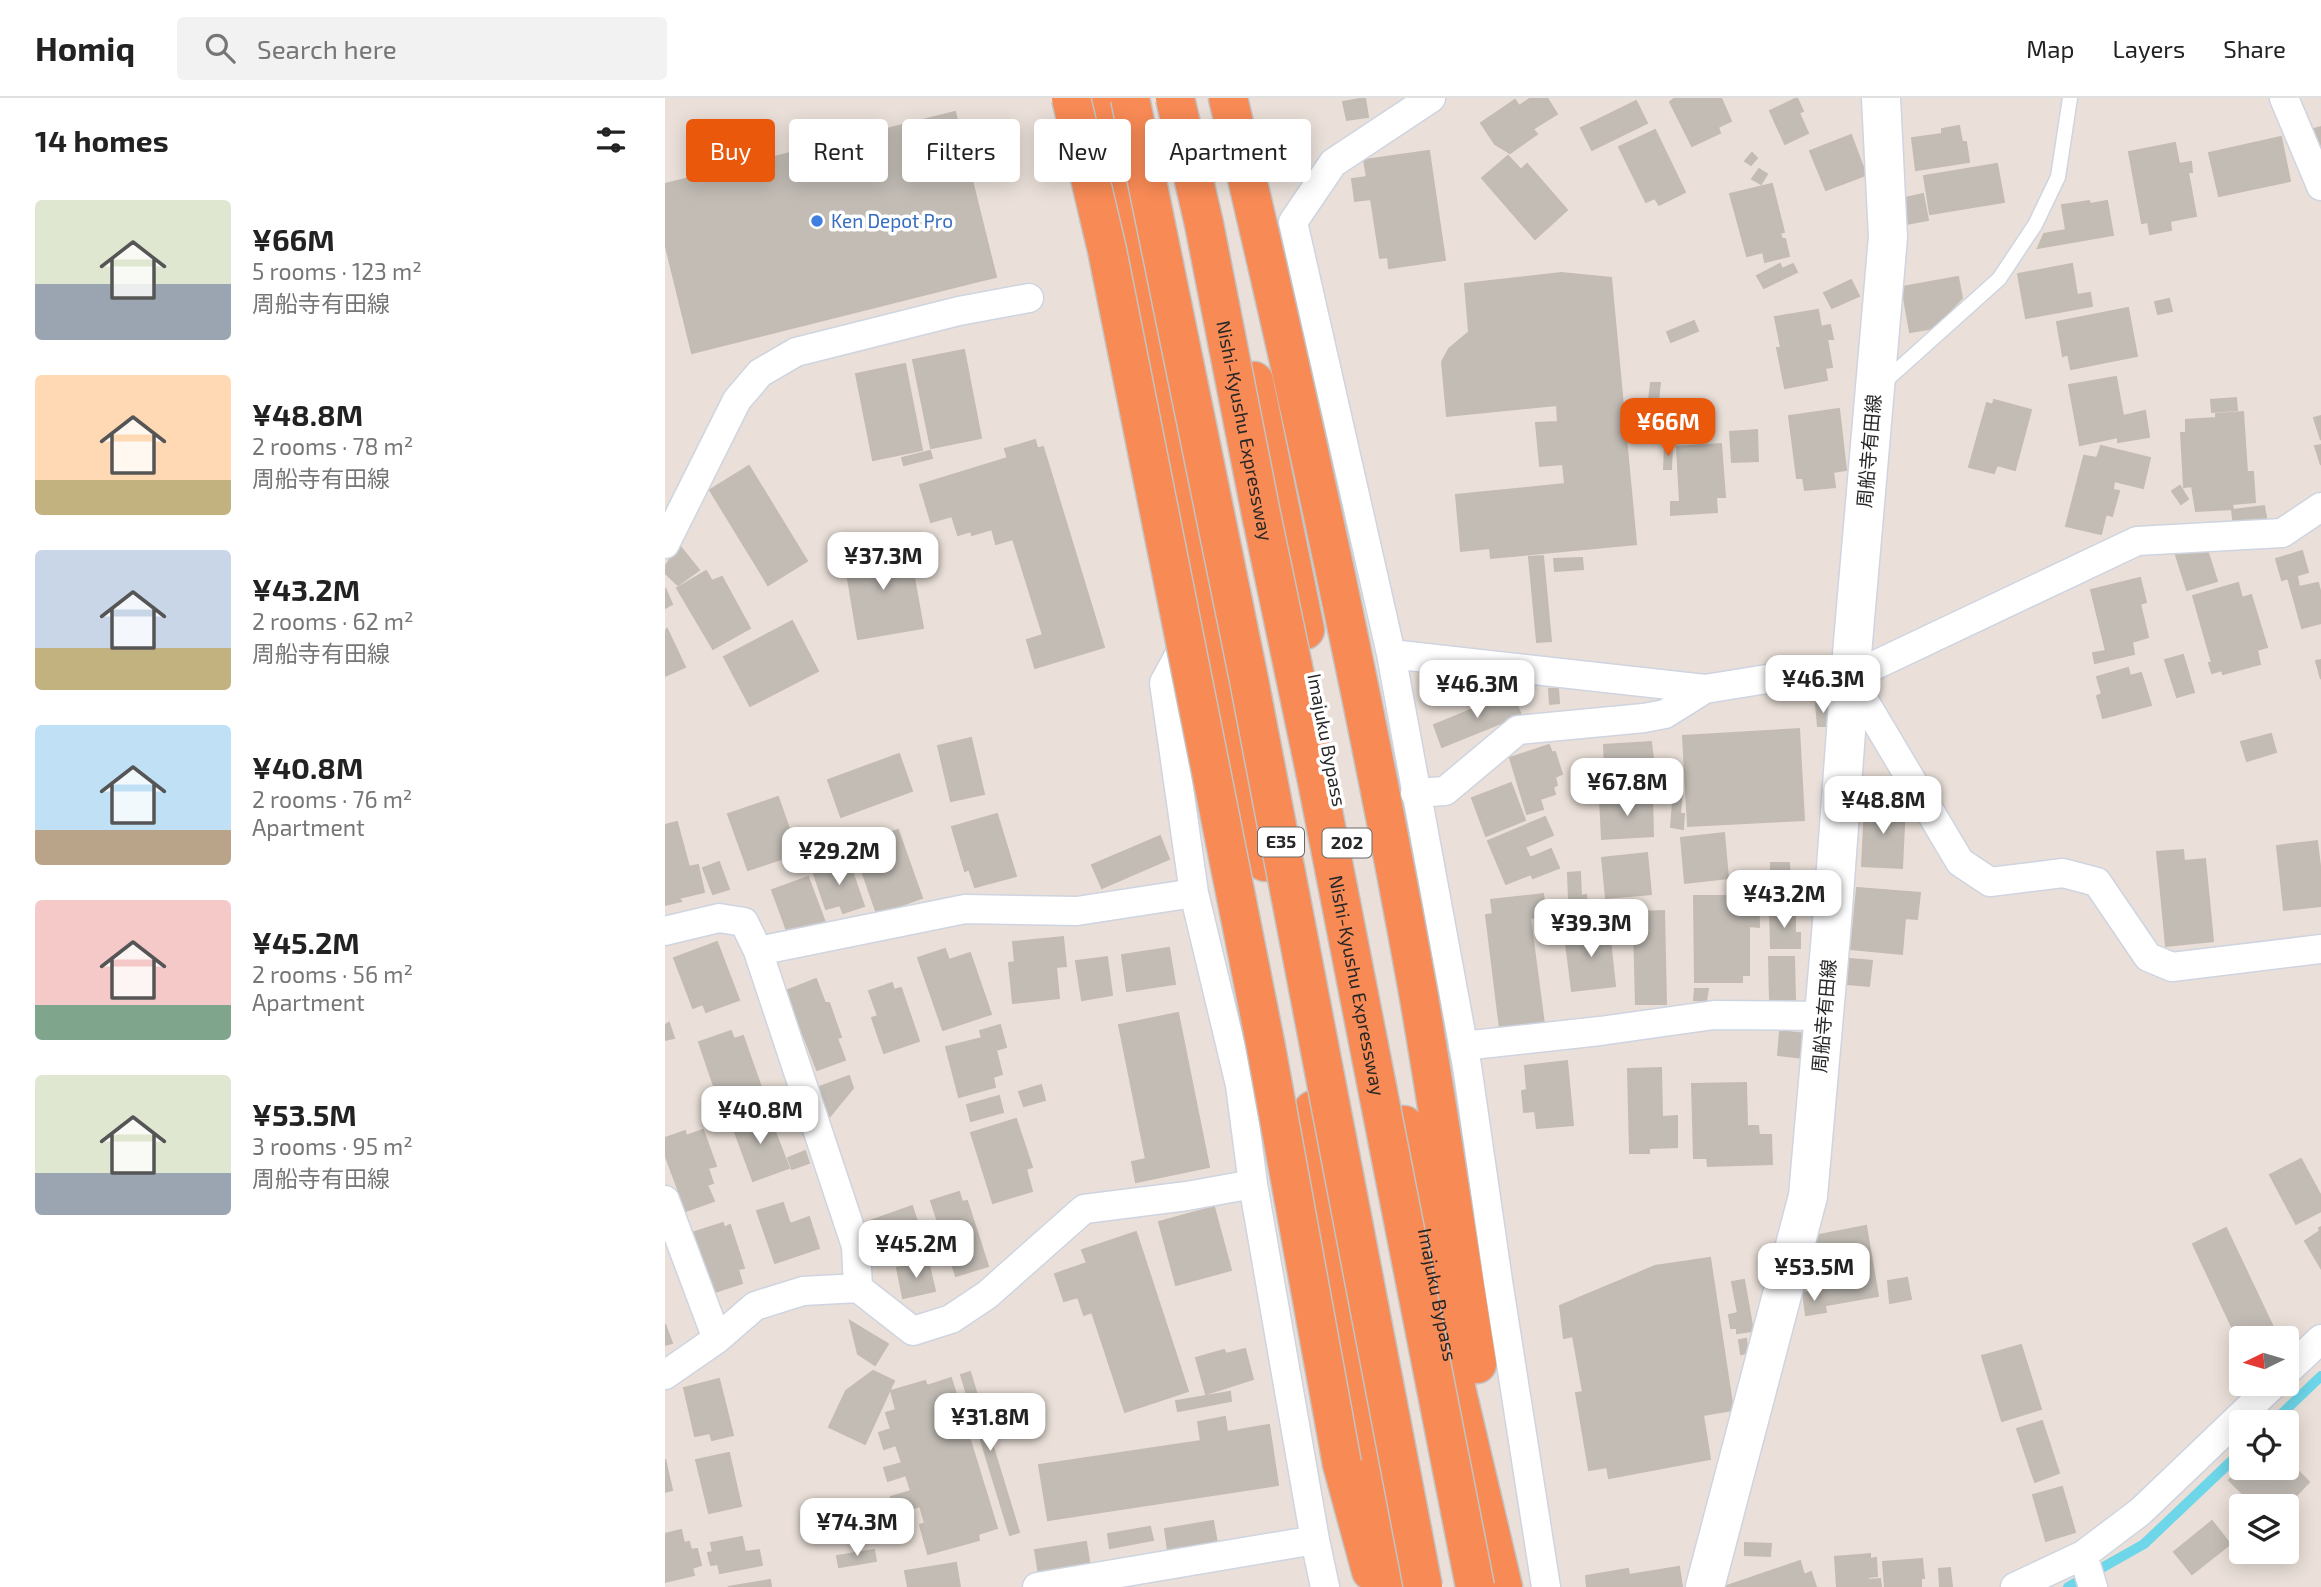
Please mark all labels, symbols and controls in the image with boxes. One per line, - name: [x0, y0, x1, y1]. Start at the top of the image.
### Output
- search box: [177, 17, 667, 80]
- text: Homiq: [35, 28, 135, 68]
- icon: search: [201, 29, 239, 67]
- text: Search here: [257, 33, 397, 64]
- text: Map: [2026, 34, 2074, 63]
- text: Layers: [2112, 34, 2185, 63]
- text: Share: [2223, 34, 2286, 63]
- chip: Buy: [686, 119, 775, 182]
- chip: Rent: [789, 119, 888, 182]
- chip: Filters: [902, 119, 1020, 182]
- chip: New: [1034, 119, 1131, 182]
- chip: Apartment: [1145, 119, 1311, 182]
- icon: filters: [592, 121, 630, 159]
- text: 14 homes: [35, 122, 169, 158]
- place label: Ken Depot Pro: [831, 209, 953, 232]
- marker: Ken Depot Pro: [809, 213, 825, 229]
- text: ¥66M: [252, 221, 335, 257]
- icon: home: [91, 228, 175, 312]
- text: 5 rooms · 123 m²: [252, 257, 422, 285]
- text: 周船寺有田線: [252, 289, 390, 317]
- street label: Nishi-Kyushu Expressway: [1212, 318, 1278, 543]
- street label: 周船寺有田線: [1852, 393, 1885, 509]
- text: ¥48.8M: [252, 396, 363, 432]
- pin: ¥66M: [1627, 398, 1709, 458]
- icon: home: [91, 403, 175, 487]
- text: ¥66M: [1636, 407, 1700, 435]
- text: 2 rooms · 78 m²: [252, 432, 413, 460]
- text: 周船寺有田線: [252, 464, 390, 492]
- pin: ¥37.3M: [826, 532, 940, 592]
- text: ¥37.3M: [843, 541, 923, 569]
- text: ¥43.2M: [252, 571, 360, 607]
- icon: home: [91, 578, 175, 662]
- text: 2 rooms · 62 m²: [252, 607, 414, 635]
- text: 周船寺有田線: [252, 639, 390, 667]
- pin: ¥46.3M: [1766, 656, 1880, 715]
- pin: ¥46.3M: [1420, 660, 1534, 720]
- text: ¥46.3M: [1781, 664, 1865, 692]
- text: ¥46.3M: [1435, 669, 1519, 697]
- street label: Imajuku Bypass: [1303, 671, 1352, 808]
- text: ¥40.8M: [252, 749, 363, 785]
- icon: home: [91, 753, 175, 837]
- pin: ¥67.8M: [1570, 758, 1684, 818]
- text: ¥67.8M: [1586, 767, 1668, 795]
- pin: ¥48.8M: [1826, 776, 1940, 836]
- text: 2 rooms · 76 m²: [252, 785, 412, 813]
- text: ¥48.8M: [1840, 785, 1926, 813]
- text: Apartment: [252, 813, 365, 841]
- pin: ¥29.2M: [782, 828, 896, 887]
- road number: E35: [1258, 828, 1304, 856]
- road number: 202: [1323, 828, 1371, 858]
- text: ¥29.2M: [798, 836, 880, 864]
- pin: ¥43.2M: [1727, 870, 1841, 930]
- street label: Nishi-Kyushu Expressway: [1325, 873, 1390, 1098]
- text: ¥43.2M: [1743, 879, 1825, 907]
- pin: ¥39.3M: [1534, 900, 1648, 959]
- text: ¥39.3M: [1550, 908, 1632, 936]
- text: ¥45.2M: [252, 924, 360, 960]
- icon: home: [91, 928, 175, 1012]
- street label: 周船寺有田線: [1807, 958, 1840, 1074]
- text: 2 rooms · 56 m²: [252, 960, 413, 988]
- text: Apartment: [252, 988, 365, 1016]
- pin: ¥40.8M: [703, 1086, 817, 1146]
- text: ¥40.8M: [717, 1095, 803, 1123]
- text: ¥53.5M: [252, 1096, 357, 1132]
- icon: home: [91, 1103, 175, 1187]
- text: 3 rooms · 95 m²: [252, 1132, 413, 1160]
- text: 周船寺有田線: [252, 1164, 390, 1192]
- pin: ¥45.2M: [859, 1220, 973, 1280]
- street label: Imajuku Bypass: [1414, 1226, 1463, 1363]
- text: ¥45.2M: [875, 1229, 957, 1257]
- pin: ¥53.5M: [1757, 1244, 1871, 1303]
- text: ¥53.5M: [1774, 1252, 1854, 1280]
- north arrow: [2229, 1326, 2299, 1396]
- map controls: [2229, 1326, 2299, 1564]
- pin: ¥31.8M: [933, 1394, 1047, 1453]
- text: ¥31.8M: [950, 1402, 1030, 1430]
- button: locate: [2229, 1410, 2299, 1480]
- button: layers: [2229, 1494, 2299, 1564]
- pin: ¥74.3M: [800, 1498, 914, 1558]
- text: ¥74.3M: [816, 1507, 898, 1535]

